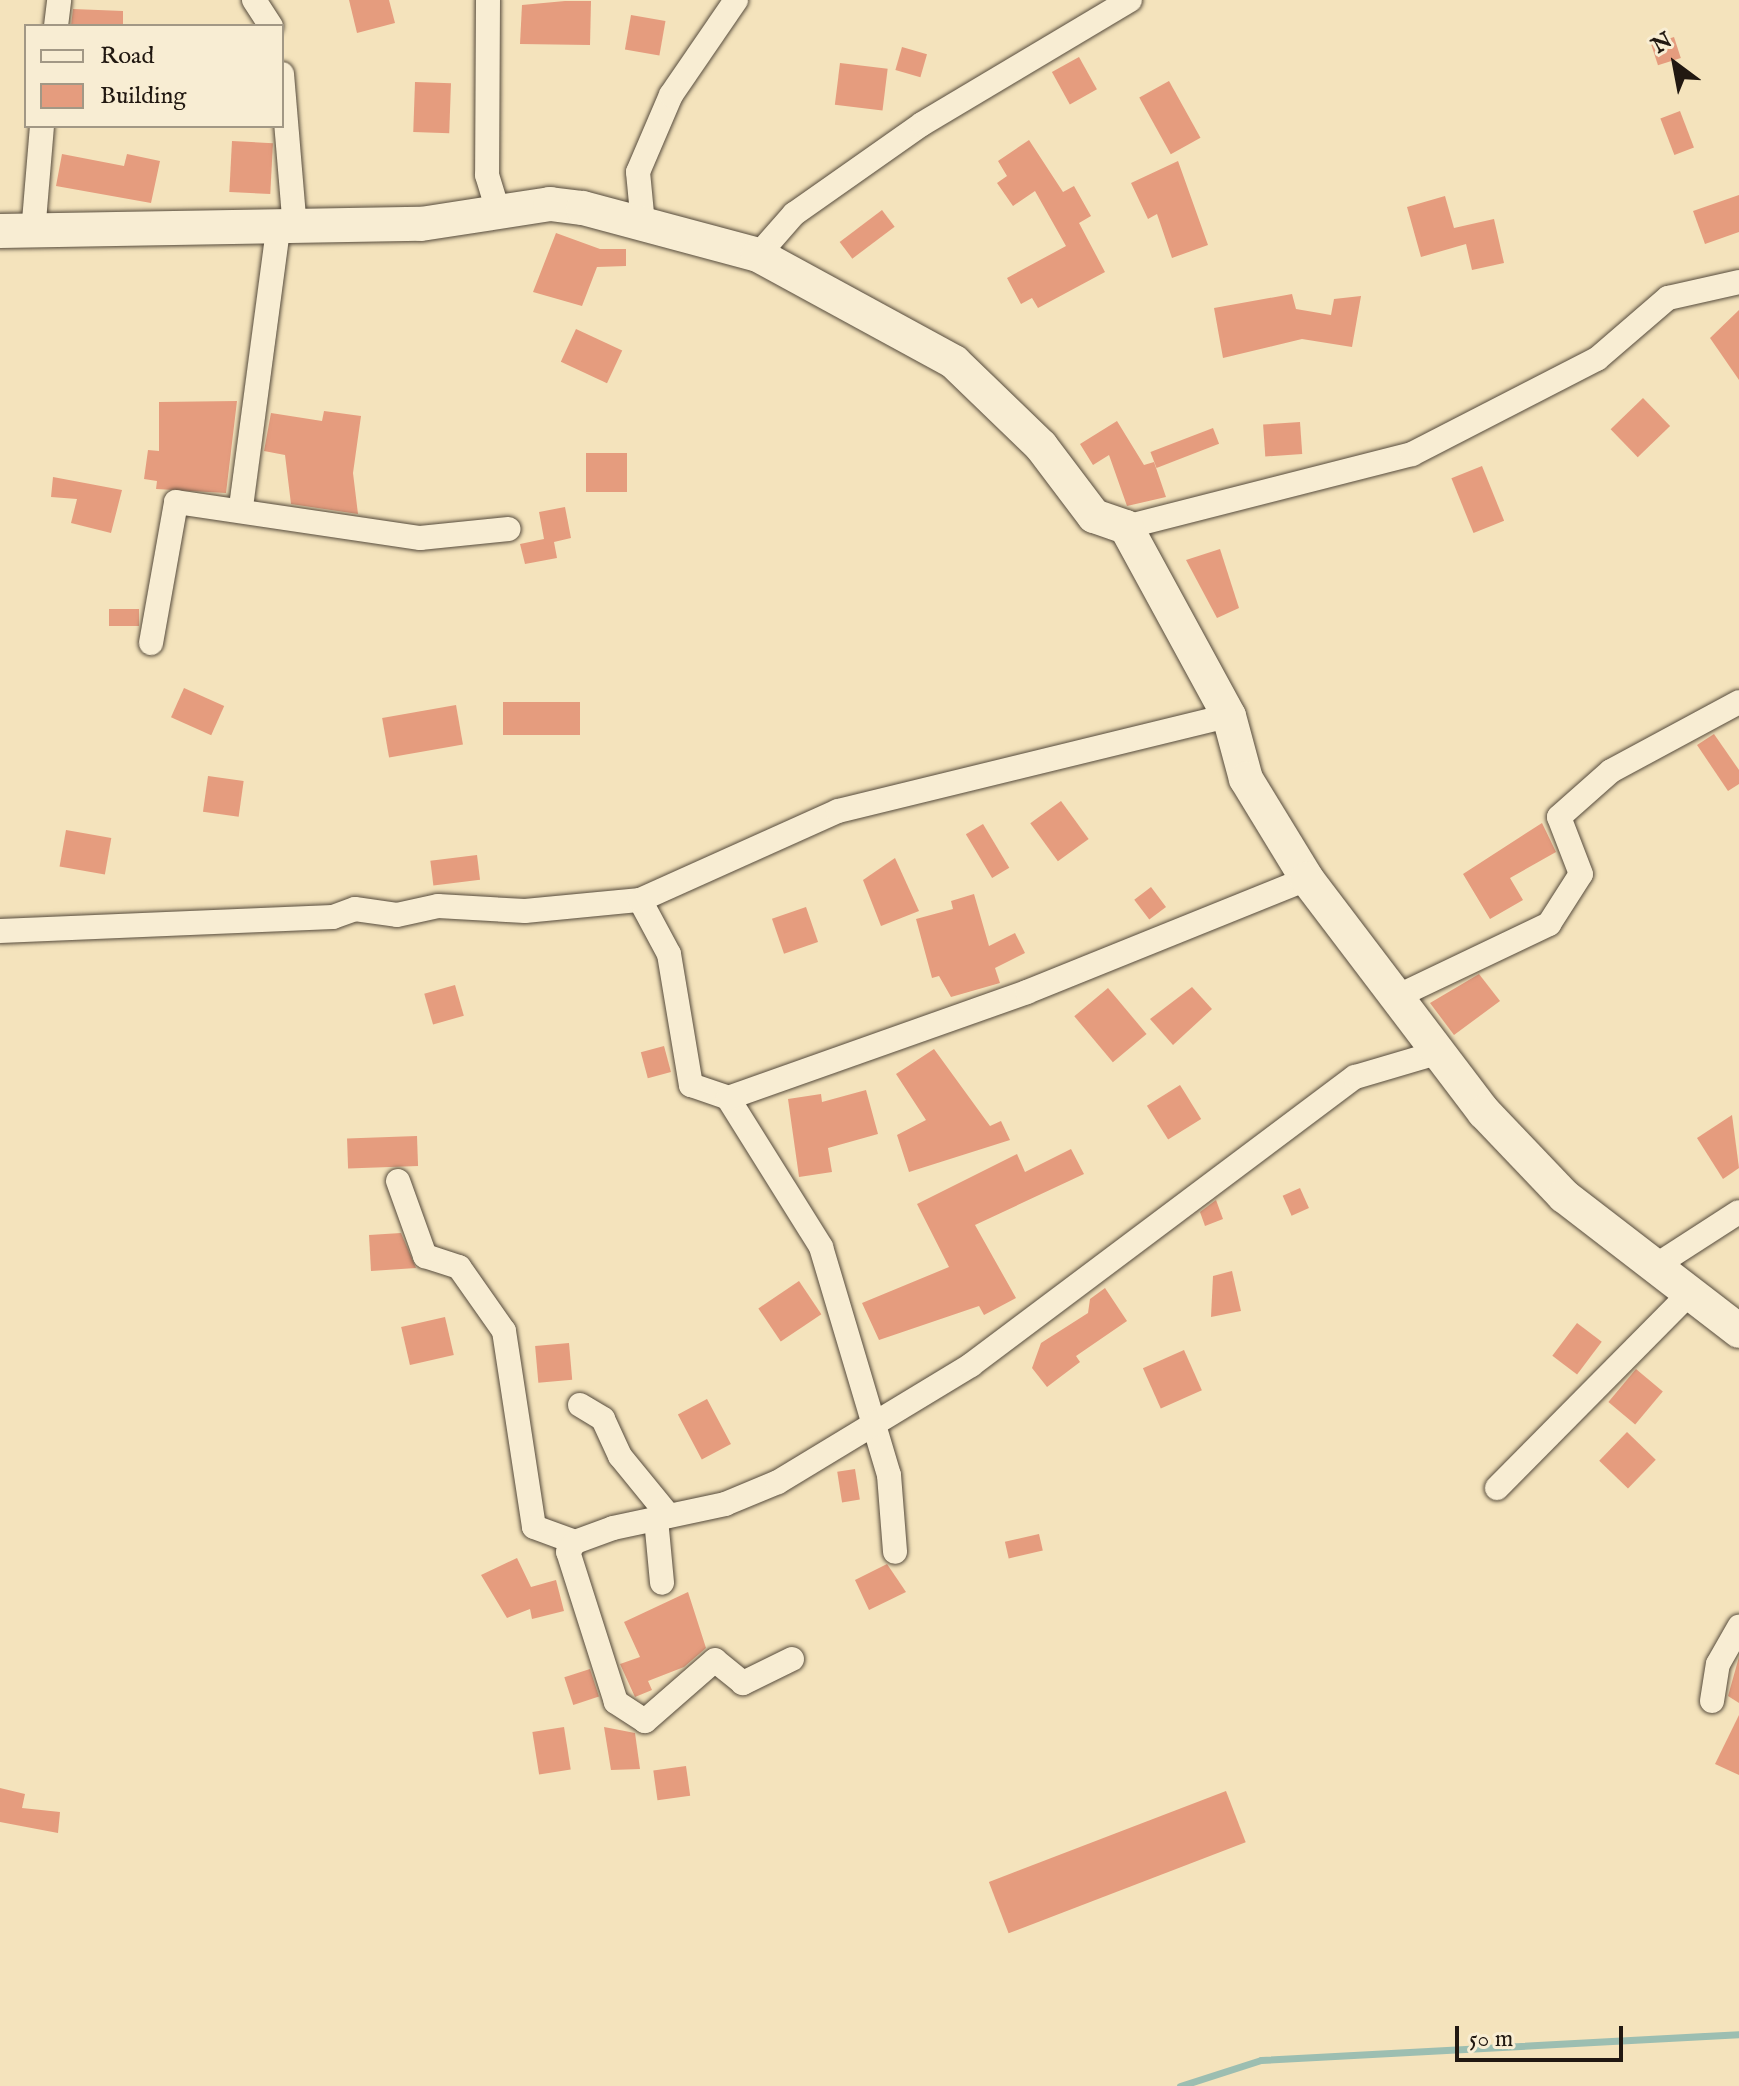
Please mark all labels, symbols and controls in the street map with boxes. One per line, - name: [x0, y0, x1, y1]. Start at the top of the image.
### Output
- legend: [24, 24, 284, 128]
- north arrow: [1635, 24, 1715, 104]
- text: N: [1647, 27, 1678, 61]
- text: Road: [100, 41, 154, 72]
- text: Building: [100, 81, 186, 112]
- scale bar: [1459, 2010, 1627, 2060]
- text: 50 m: [1469, 2024, 1513, 2055]

